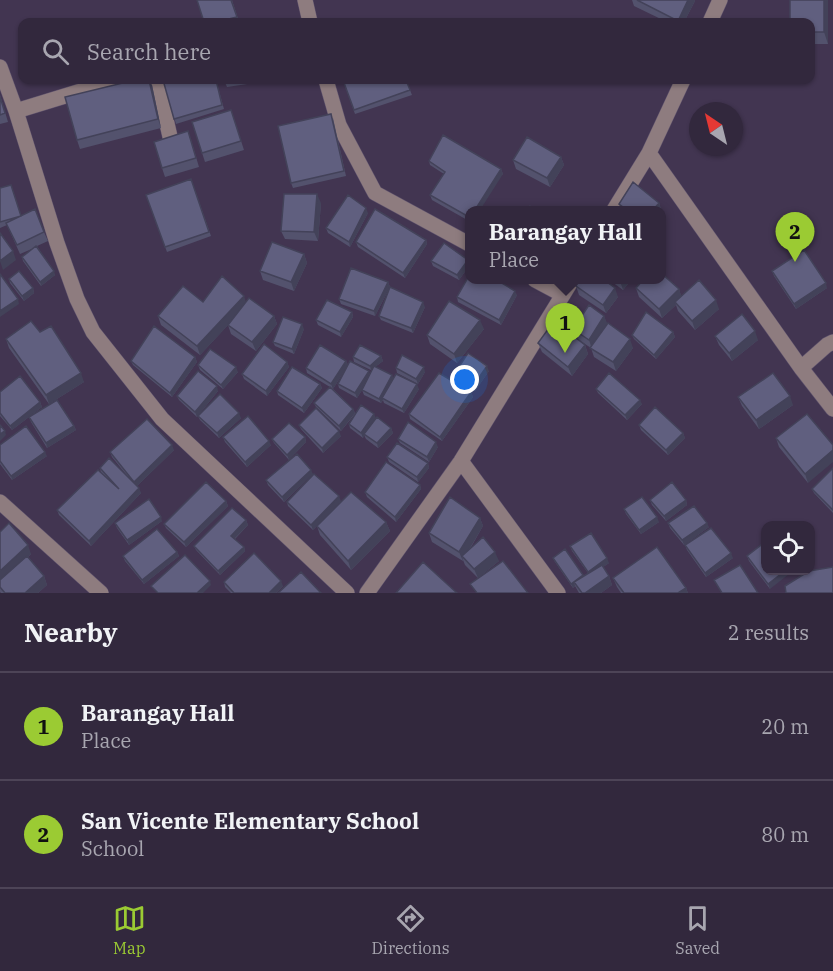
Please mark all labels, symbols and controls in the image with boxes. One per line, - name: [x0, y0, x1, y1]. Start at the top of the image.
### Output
- search box: [18, 18, 815, 84]
- icon: search: [39, 35, 72, 68]
- text: Search here: [87, 37, 211, 66]
- north arrow: [689, 102, 743, 156]
- popup: [465, 206, 666, 284]
- pin: 2: [776, 212, 814, 262]
- text: Barangay Hall: [489, 217, 642, 246]
- text: Place: [489, 246, 539, 273]
- pin: 1: [546, 304, 584, 353]
- your location: [450, 365, 479, 394]
- map controls: [761, 521, 815, 575]
- button: locate: [761, 521, 815, 575]
- text: Nearby: [24, 615, 118, 649]
- text: 2 results: [728, 619, 809, 646]
- text: Barangay Hall: [81, 698, 234, 727]
- text: 1: [38, 713, 50, 740]
- text: 20 m: [761, 713, 809, 740]
- text: Place: [81, 727, 131, 754]
- text: San Vicente Elementary School: [81, 806, 419, 835]
- text: 2: [38, 821, 50, 848]
- text: 80 m: [761, 821, 809, 848]
- text: School: [81, 835, 144, 862]
- tab: Map: [113, 902, 146, 958]
- tab: Directions: [372, 902, 450, 958]
- tab: Saved: [675, 902, 720, 958]

